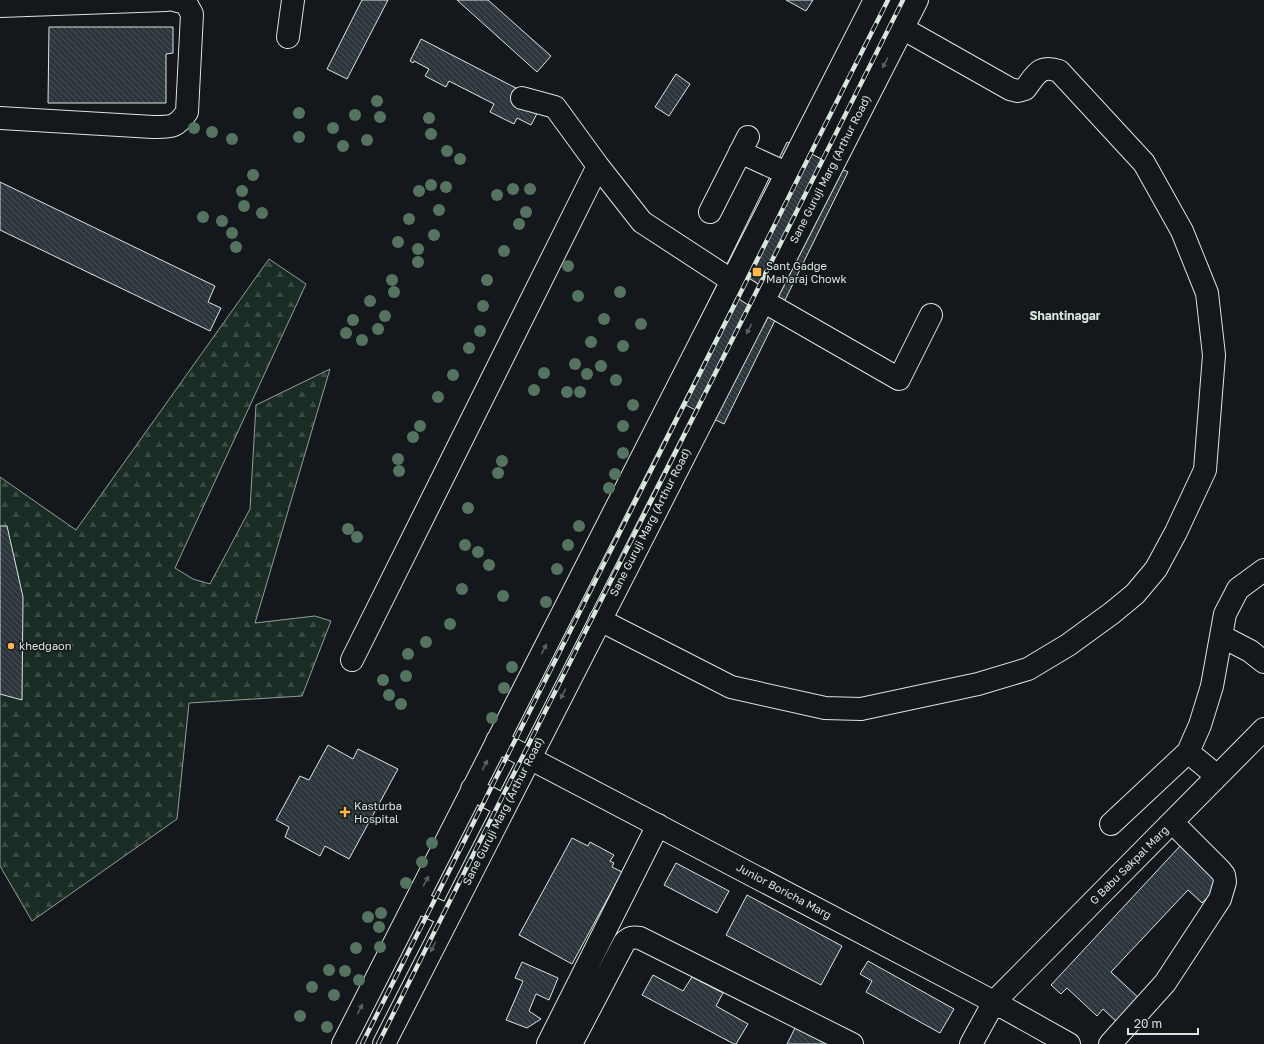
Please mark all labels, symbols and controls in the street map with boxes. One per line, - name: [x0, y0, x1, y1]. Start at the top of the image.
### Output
- one-way arrow: [881, 57, 888, 69]
- street label: Sane Guruji Marg (Arthur Road): [786, 93, 873, 245]
- place label: Sant Gadge Maharaj Chowk: [766, 259, 847, 285]
- marker: Sant Gadge Maharaj Chowk: [751, 266, 763, 278]
- district label: Shantinagar: [1030, 308, 1101, 323]
- one-way arrow: [746, 323, 752, 334]
- street label: Sane Guruji Marg (Arthur Road): [606, 446, 693, 598]
- place label: khedgaon: [19, 639, 71, 652]
- marker: khedgaon: [6, 641, 16, 651]
- one-way arrow: [540, 643, 547, 655]
- one-way arrow: [560, 688, 566, 700]
- street label: Sane Guruji Marg (Arthur Road): [459, 735, 546, 887]
- one-way arrow: [482, 759, 488, 771]
- place label: Kasturba Hospital: [354, 799, 402, 825]
- marker: Kasturba Hospital: [339, 806, 351, 818]
- street label: G Babu Sakpal Marg: [1087, 823, 1171, 907]
- street label: Junior Boricha Marg: [735, 860, 834, 921]
- one-way arrow: [423, 875, 429, 887]
- one-way arrow: [430, 941, 437, 952]
- one-way arrow: [357, 1003, 363, 1015]
- scale bar: [1128, 1010, 1198, 1036]
- text: 20 m: [1134, 1016, 1162, 1031]

